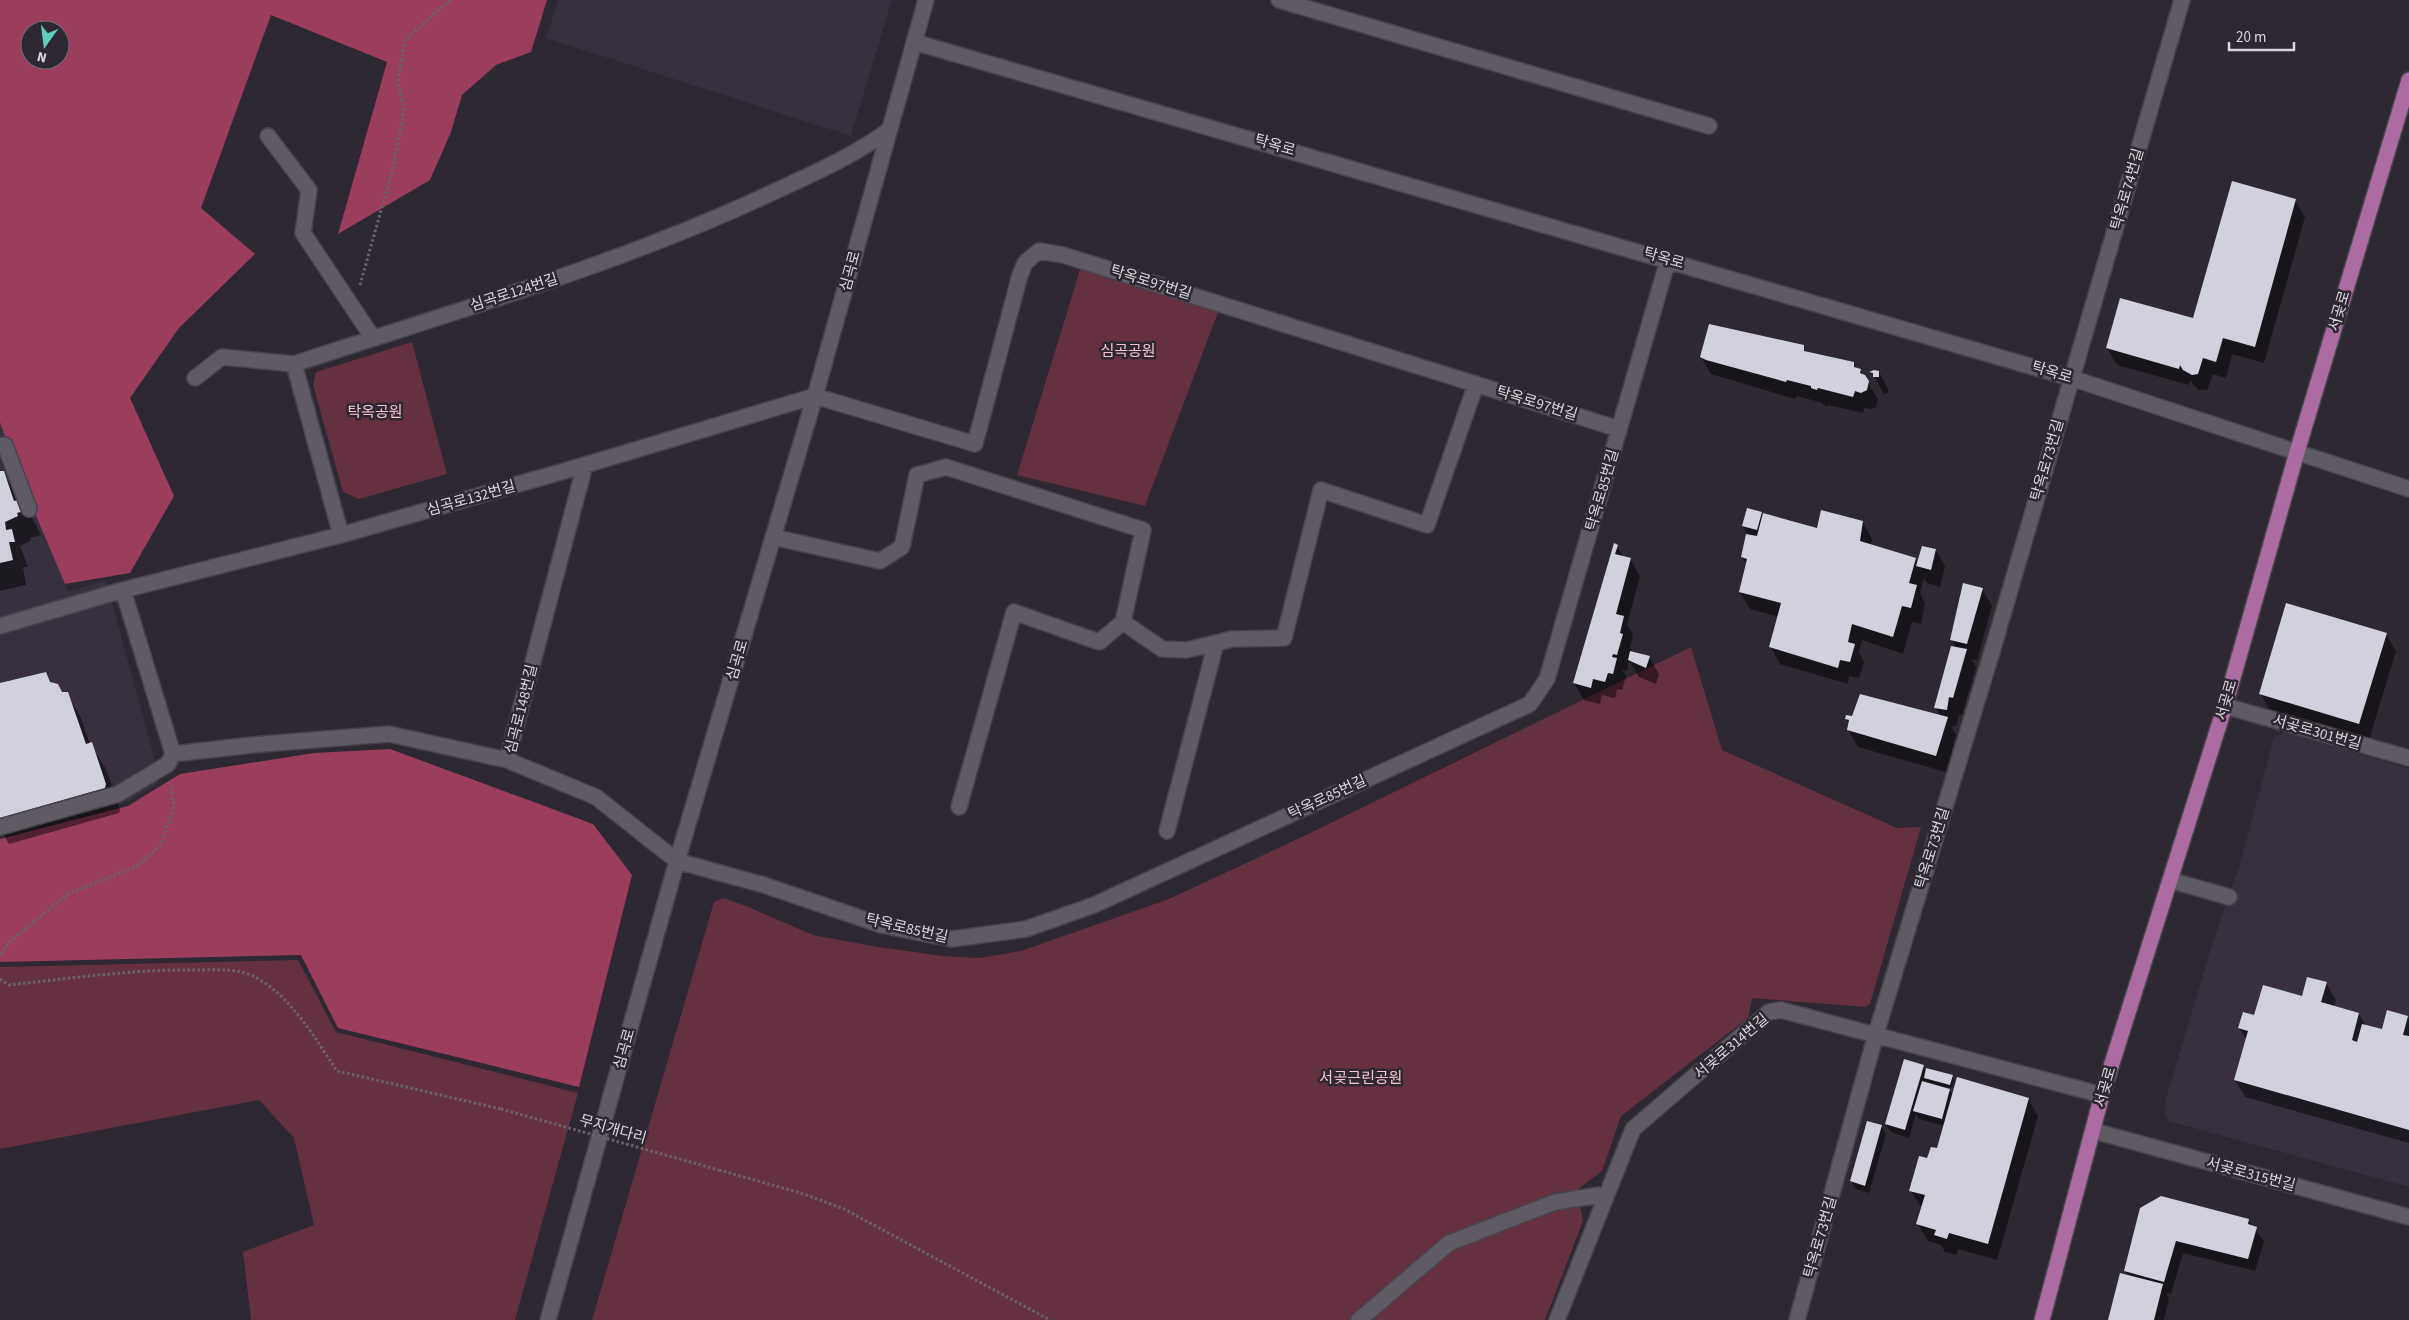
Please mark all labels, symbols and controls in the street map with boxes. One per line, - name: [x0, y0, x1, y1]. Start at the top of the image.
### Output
- north arrow: [20, 20, 70, 70]
- scale bar: [2229, 20, 2294, 52]
- text: 20 m: [2236, 27, 2266, 48]
- text: N: [35, 46, 49, 67]
- street label: 탁옥로: [1252, 130, 1298, 161]
- street label: 탁옥로74번길: [2106, 146, 2149, 232]
- street label: 탁옥로: [1641, 243, 1687, 274]
- street label: 심곡로: [835, 248, 866, 294]
- street label: 탁옥로97번길: [1108, 260, 1194, 305]
- street label: 심곡로124번길: [467, 268, 561, 317]
- street label: 서곶로: [2323, 288, 2356, 334]
- park label: 심곡공원: [1100, 341, 1156, 362]
- street label: 탁옥로: [2029, 356, 2075, 389]
- street label: 탁옥로97번길: [1494, 381, 1580, 426]
- park label: 탁옥공원: [347, 402, 403, 423]
- street label: 탁옥로73번길: [2026, 417, 2069, 503]
- street label: 탁옥로85번길: [1581, 447, 1624, 533]
- street label: 심곡로132번길: [424, 476, 518, 521]
- street label: 심곡로: [722, 637, 753, 683]
- street label: 심곡로148번길: [500, 662, 543, 756]
- street label: 서곶로: [2211, 677, 2242, 723]
- street label: 서곶로301번길: [2270, 710, 2364, 755]
- street label: 탁옥로85번길: [1285, 770, 1370, 825]
- street label: 탁옥로73번길: [1910, 805, 1955, 891]
- street label: 탁옥로85번길: [864, 909, 950, 948]
- street label: 서곶로314번길: [1690, 1009, 1773, 1084]
- street label: 심곡로: [609, 1026, 640, 1072]
- street label: 서곶로: [2090, 1064, 2121, 1110]
- park label: 서곶근린공원: [1320, 1068, 1402, 1089]
- street label: 무지개다리: [577, 1110, 649, 1149]
- street label: 서곶로315번길: [2204, 1153, 2298, 1196]
- street label: 탁옥로73번길: [1799, 1194, 1842, 1280]

